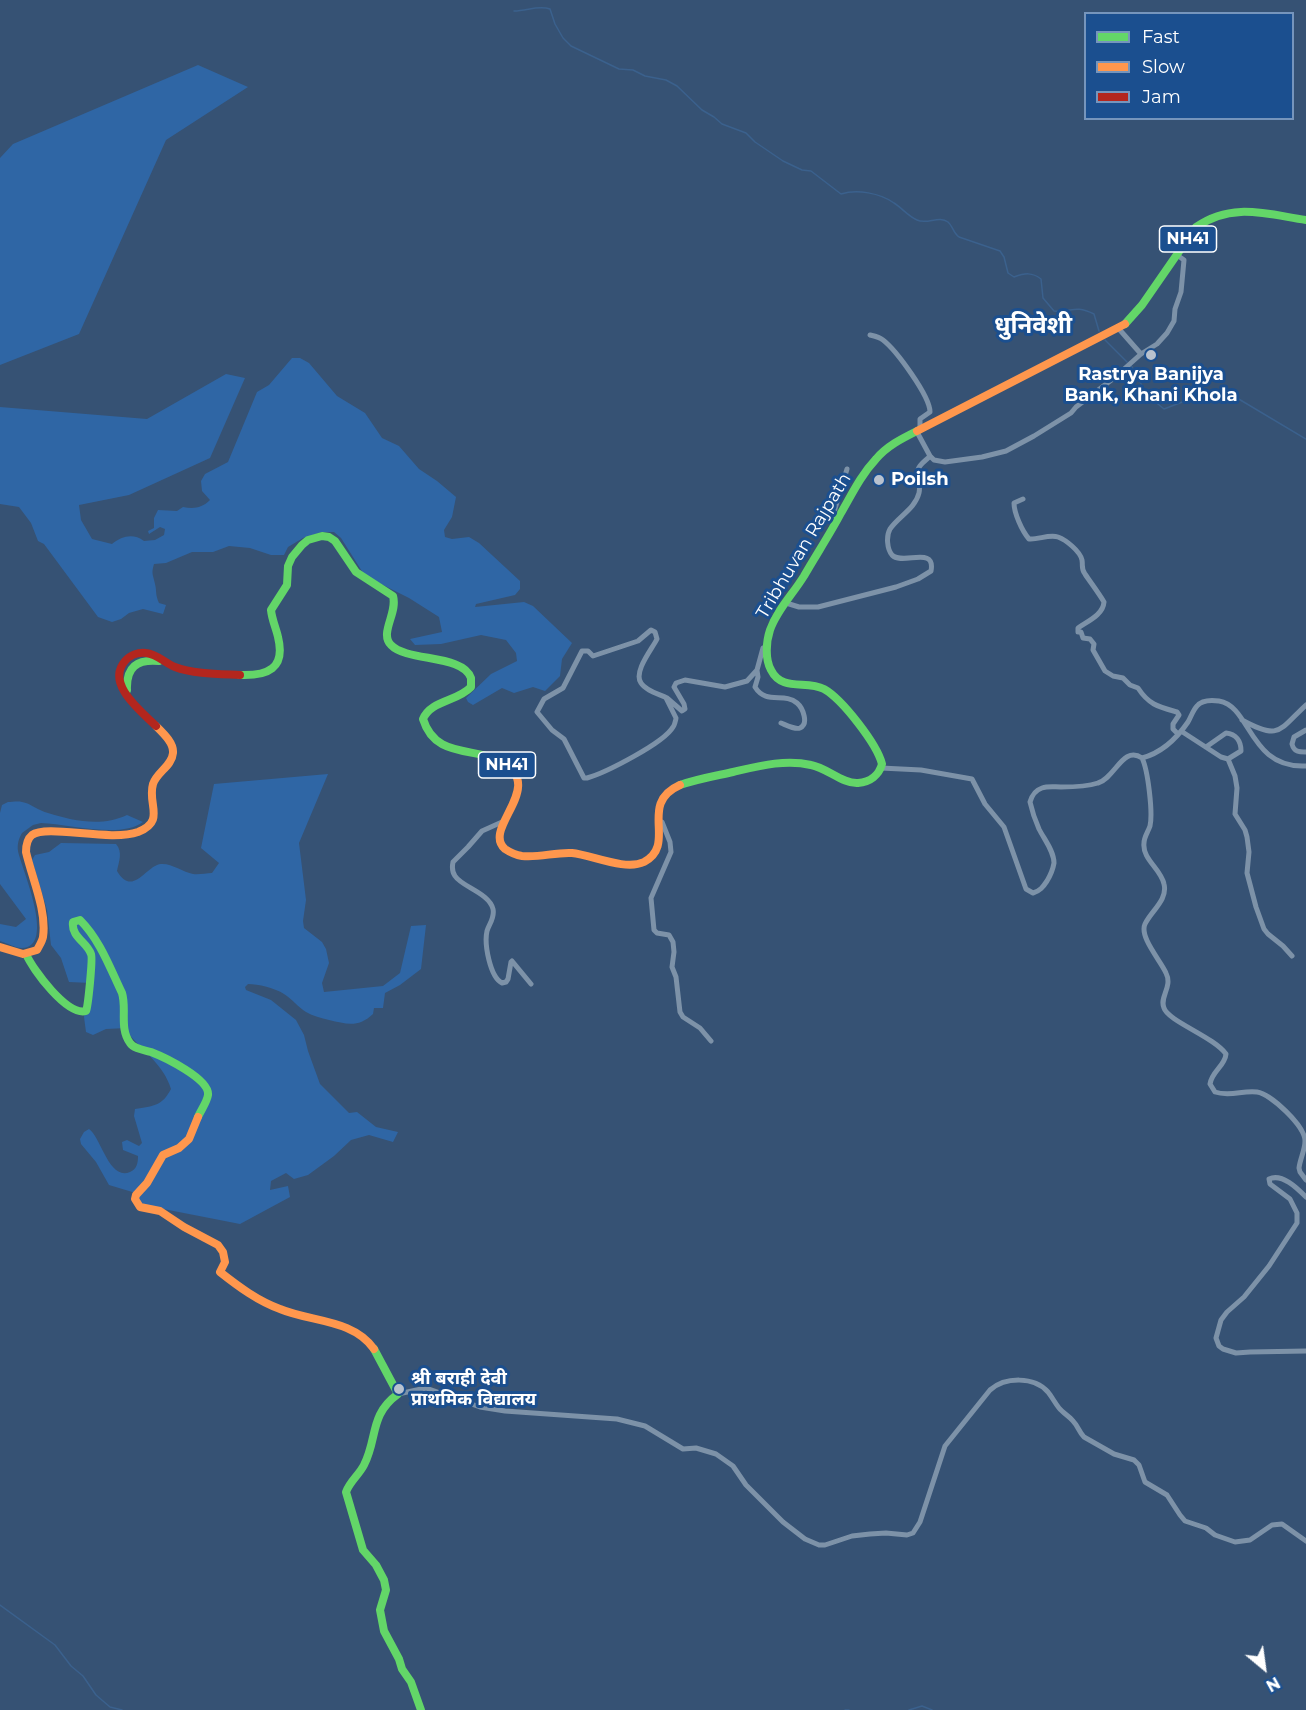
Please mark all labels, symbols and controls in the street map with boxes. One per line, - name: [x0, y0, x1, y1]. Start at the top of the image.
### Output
- legend: [1084, 12, 1294, 120]
- text: Fast: [1142, 26, 1180, 48]
- text: Slow: [1142, 56, 1185, 78]
- text: Jam: [1142, 86, 1181, 108]
- road number: NH41: [1160, 226, 1216, 252]
- district label: धुनिवेशी: [994, 312, 1072, 340]
- marker: Rastrya Banijya Bank, Khani Khola: [1144, 348, 1158, 362]
- place label: Rastrya Banijya Bank, Khani Khola: [1064, 364, 1238, 406]
- street label: Tribhuvan Rajpath: [752, 469, 856, 623]
- place label: Poilsh: [891, 469, 949, 491]
- marker: Poilsh: [872, 473, 886, 487]
- road number: NH41: [478, 752, 536, 778]
- place label: श्री बराही देवी प्राथमिक विद्यालय: [411, 1368, 536, 1410]
- marker: श्री बराही देवी प्राथमिक विद्यालय: [392, 1382, 406, 1396]
- north arrow: [1234, 1638, 1294, 1698]
- text: N: [1263, 1673, 1283, 1696]

